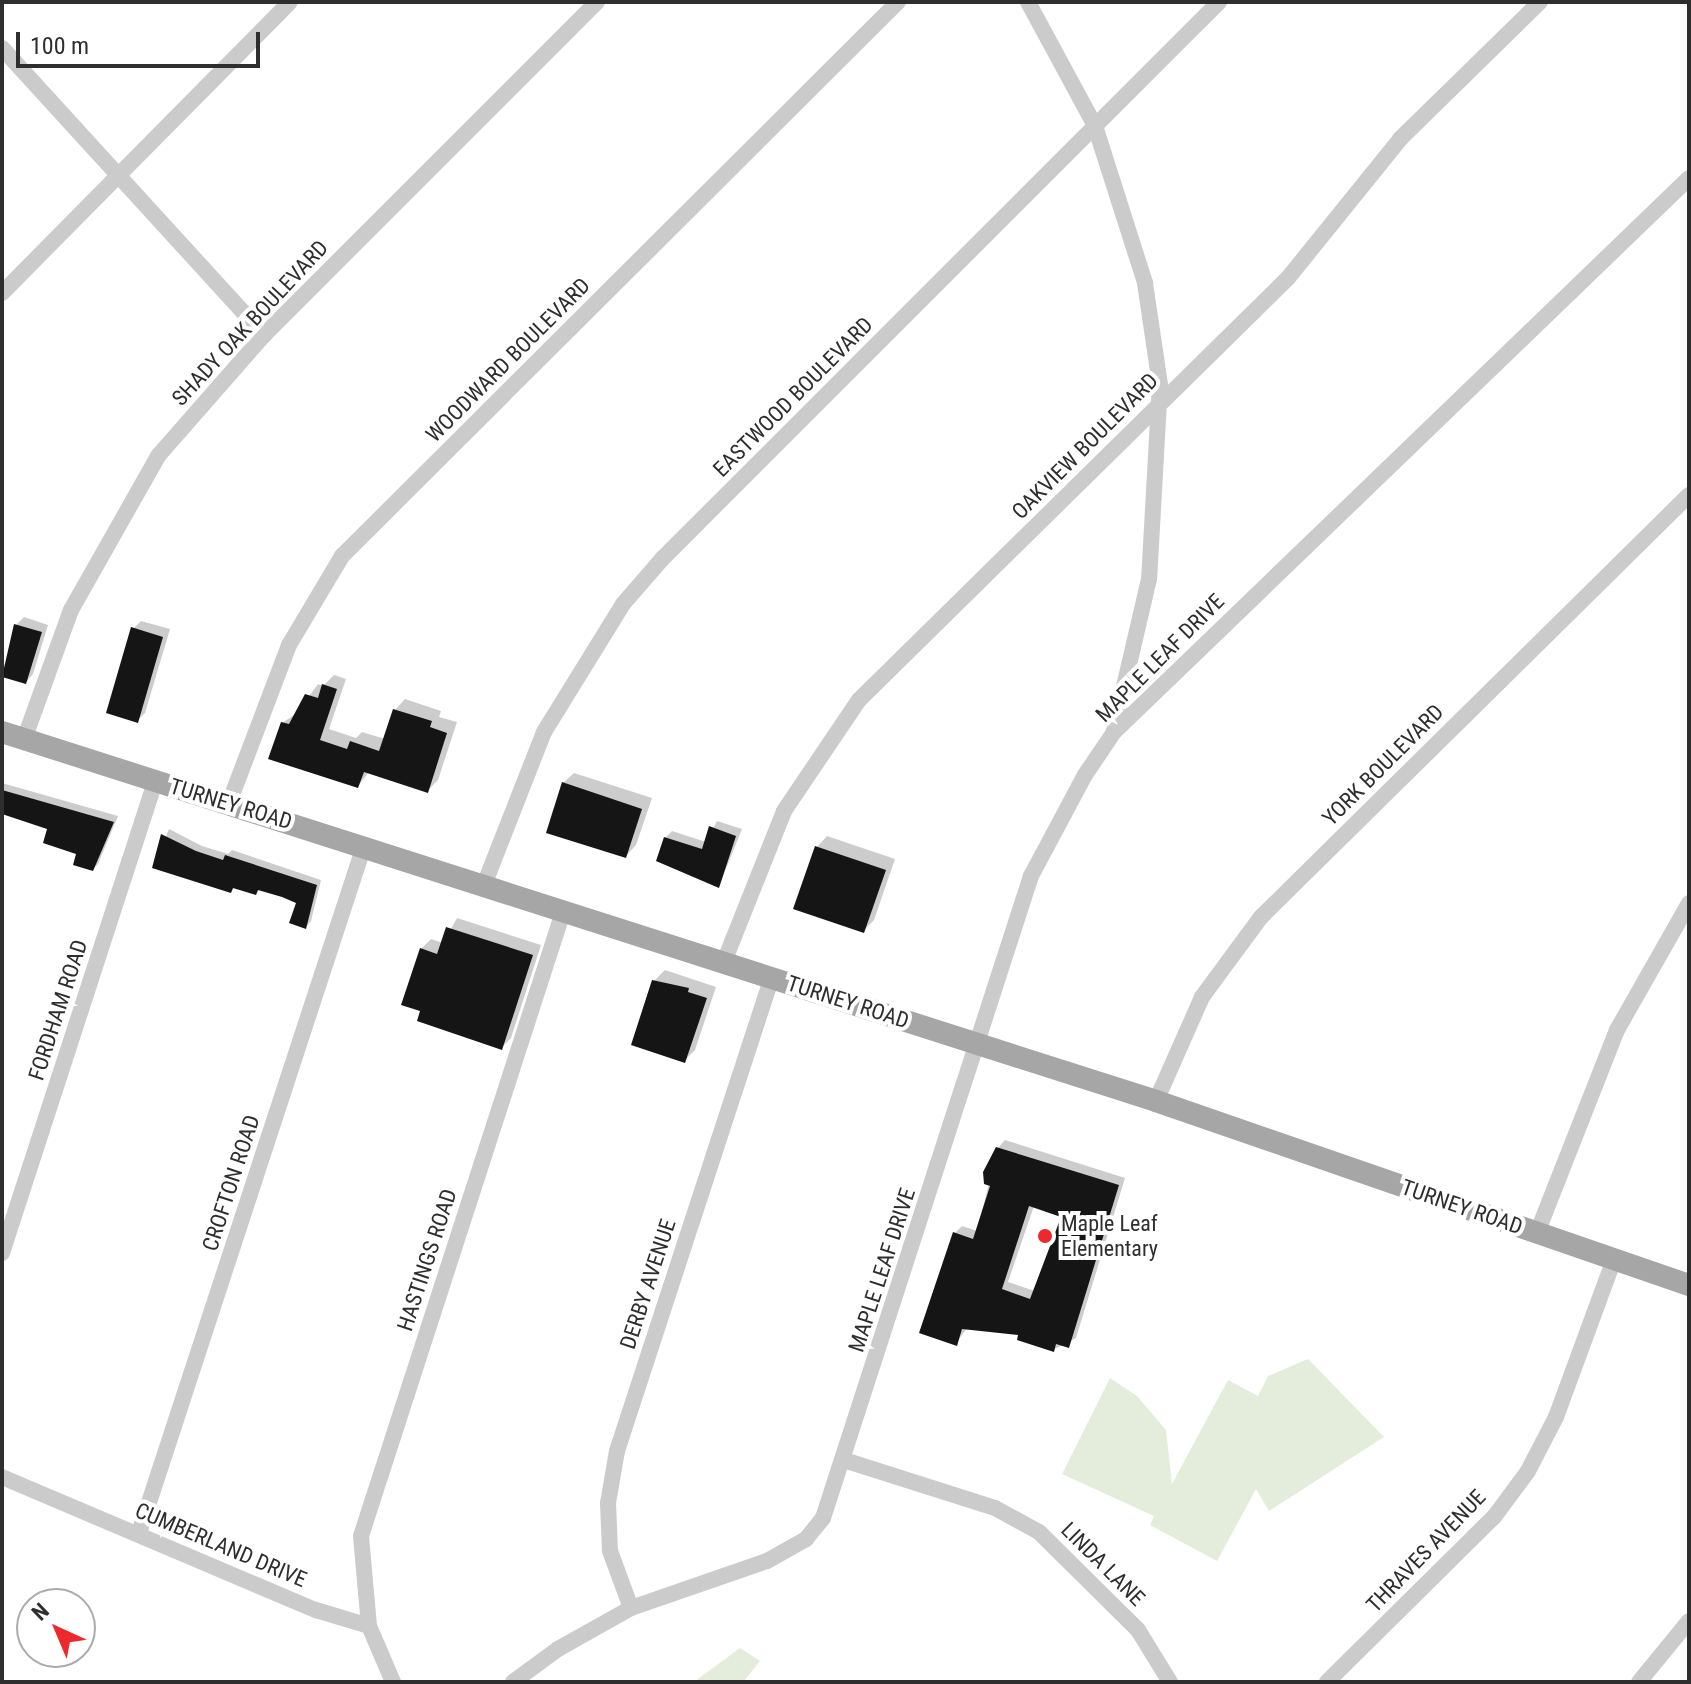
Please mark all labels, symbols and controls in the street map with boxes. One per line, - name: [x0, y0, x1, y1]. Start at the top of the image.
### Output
- scale bar: [20, 16, 264, 66]
- text: 100 m: [30, 32, 89, 60]
- street label: SHADY OAK BOULEVARD: [166, 235, 334, 411]
- street label: WOODWARD BOULEVARD: [420, 272, 596, 448]
- street label: EASTWOOD BOULEVARD: [708, 312, 878, 482]
- street label: OAKVIEW BOULEVARD: [1006, 367, 1164, 525]
- street label: MAPLE LEAF DRIVE: [1090, 588, 1230, 728]
- street label: YORK BOULEVARD: [1317, 699, 1449, 831]
- street label: TURNEY ROAD: [167, 773, 295, 835]
- street label: FORDHAM ROAD: [23, 936, 93, 1084]
- street label: TURNEY ROAD: [784, 970, 912, 1034]
- street label: CROFTON ROAD: [197, 1112, 265, 1254]
- street label: TURNEY ROAD: [1398, 1174, 1526, 1240]
- street label: MAPLE LEAF DRIVE: [843, 1185, 921, 1355]
- street label: HASTINGS ROAD: [392, 1186, 462, 1334]
- place label: Maple Leaf Elementary: [1061, 1210, 1158, 1262]
- street label: DERBY AVENUE: [615, 1216, 681, 1352]
- marker: Maple Leaf Elementary: [1036, 1227, 1054, 1245]
- street label: THRAVES AVENUE: [1361, 1484, 1491, 1618]
- street label: CUMBERLAND DRIVE: [131, 1497, 311, 1593]
- street label: LINDA LANE: [1056, 1517, 1150, 1611]
- north arrow: [16, 1588, 96, 1668]
- text: N: [27, 1598, 54, 1625]

